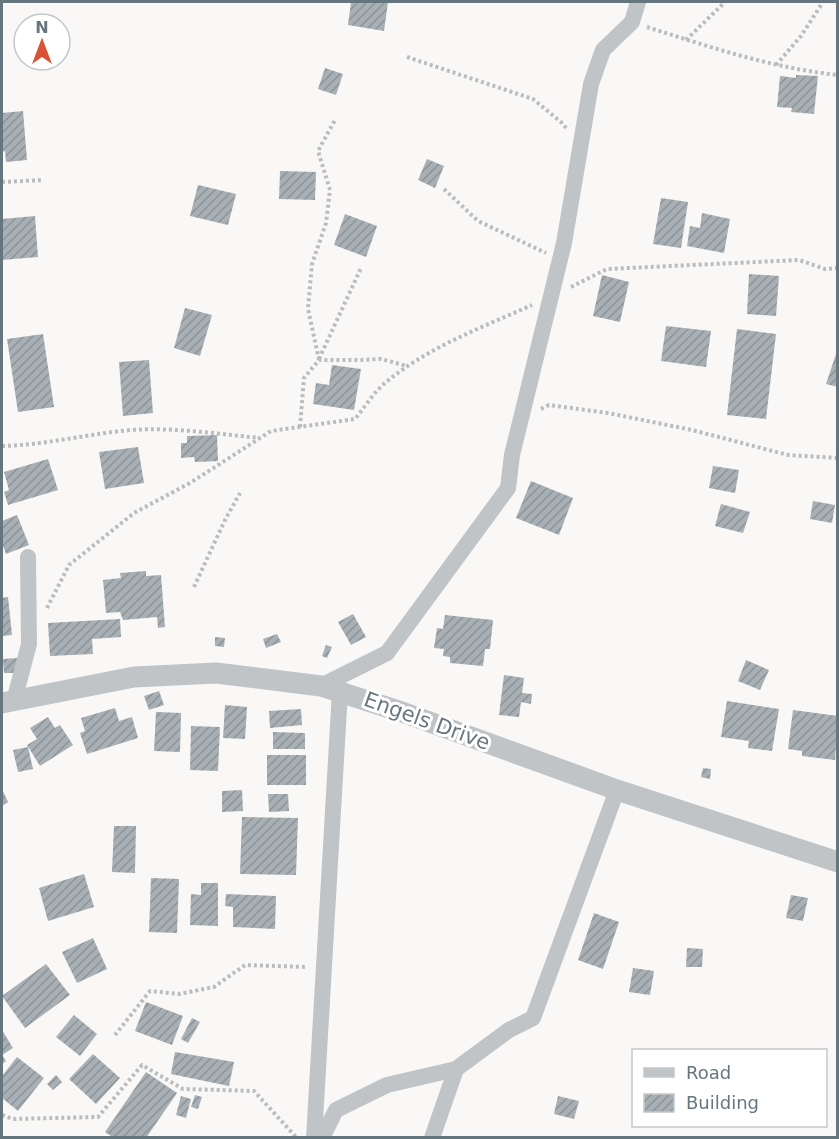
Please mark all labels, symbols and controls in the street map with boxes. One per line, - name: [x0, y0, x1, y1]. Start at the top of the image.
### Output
- north arrow: [12, 12, 72, 72]
- text: N: [35, 18, 49, 37]
- street label: Engels Drive: [361, 687, 493, 755]
- legend: [632, 1049, 827, 1127]
- text: Road: [686, 1062, 731, 1083]
- text: Building: [686, 1092, 759, 1113]

